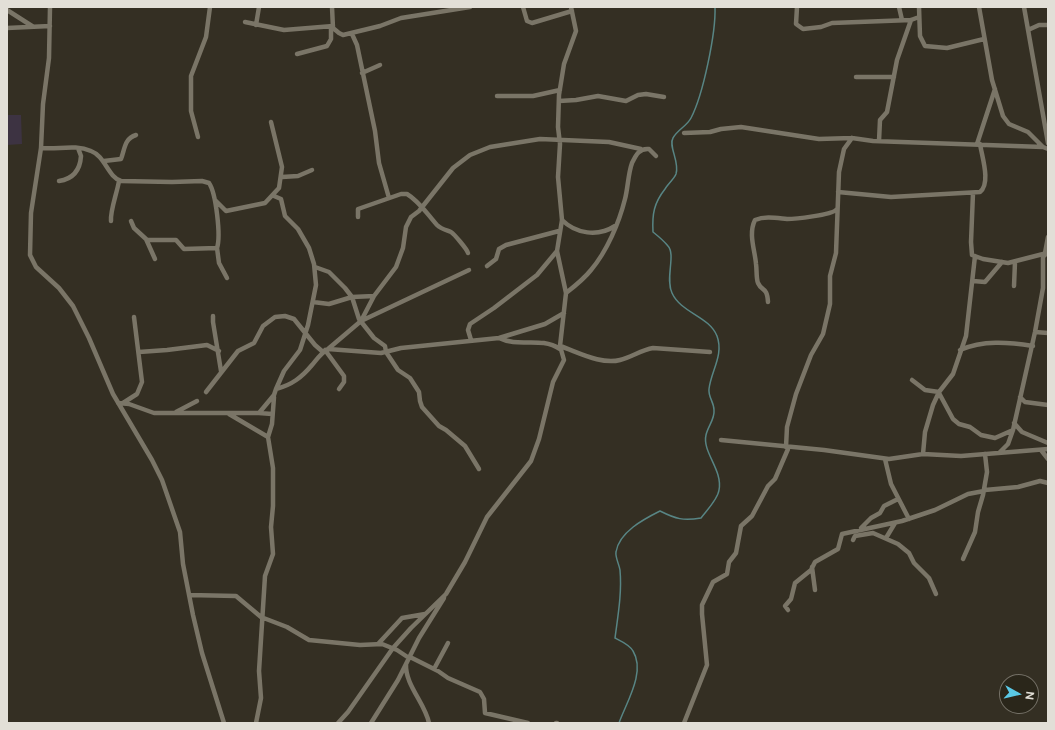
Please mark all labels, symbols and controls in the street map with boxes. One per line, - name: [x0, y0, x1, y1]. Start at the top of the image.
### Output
- north arrow: [999, 674, 1039, 714]
- text: N: [1023, 690, 1036, 701]

